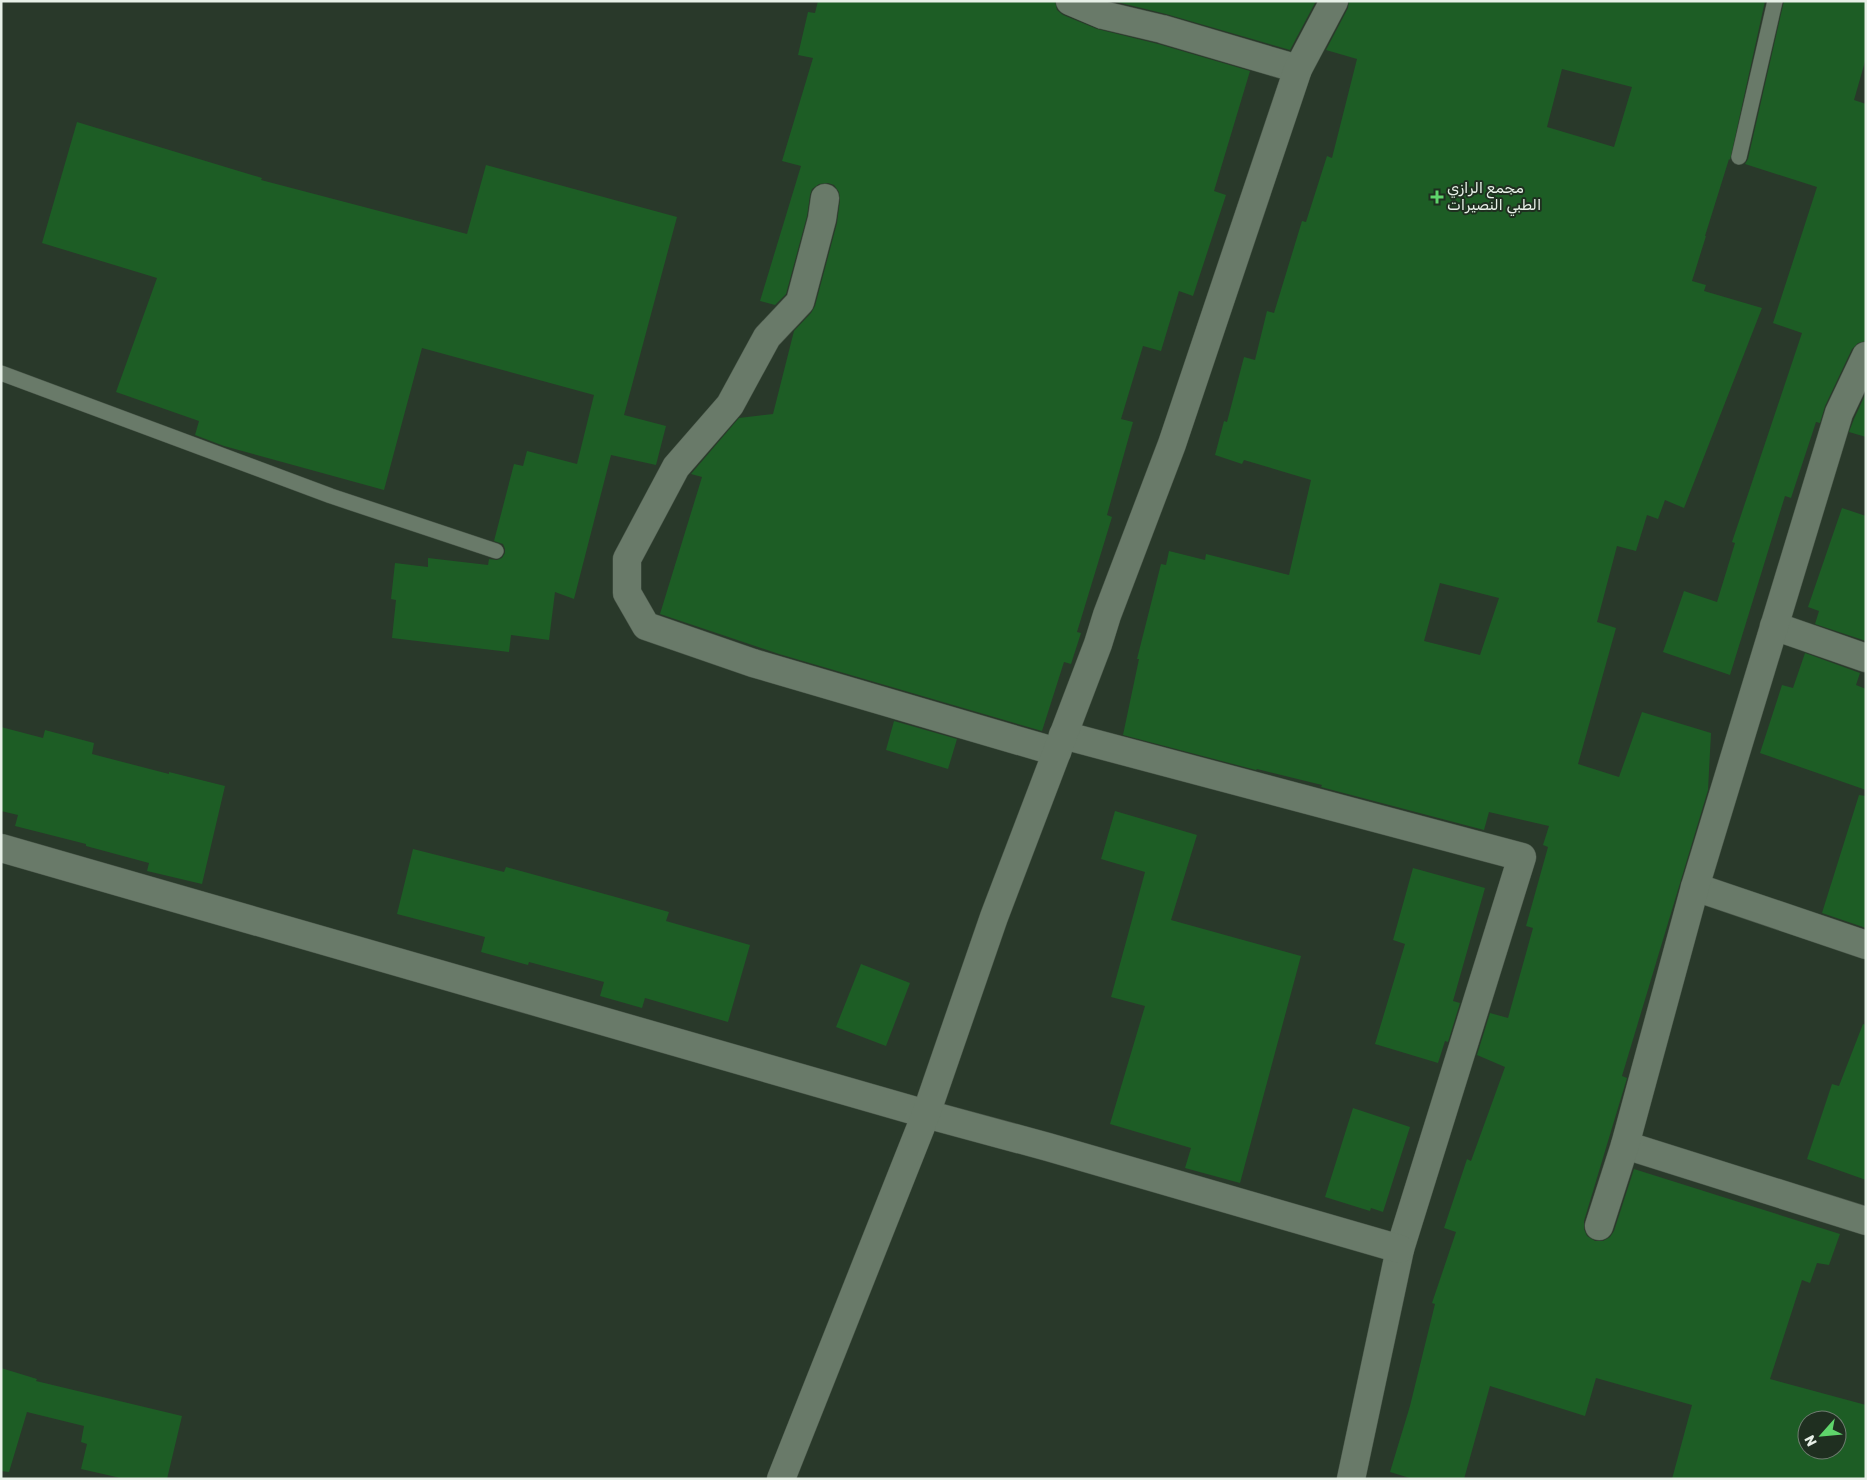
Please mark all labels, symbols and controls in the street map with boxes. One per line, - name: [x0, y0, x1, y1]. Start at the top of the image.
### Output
- place label: مجمع الرازي الطبي النصيرات: [1447, 179, 1541, 217]
- marker: مجمع الرازي الطبي النصيرات: [1431, 191, 1443, 203]
- north arrow: [1797, 1410, 1847, 1460]
- text: N: [1801, 1432, 1821, 1449]

